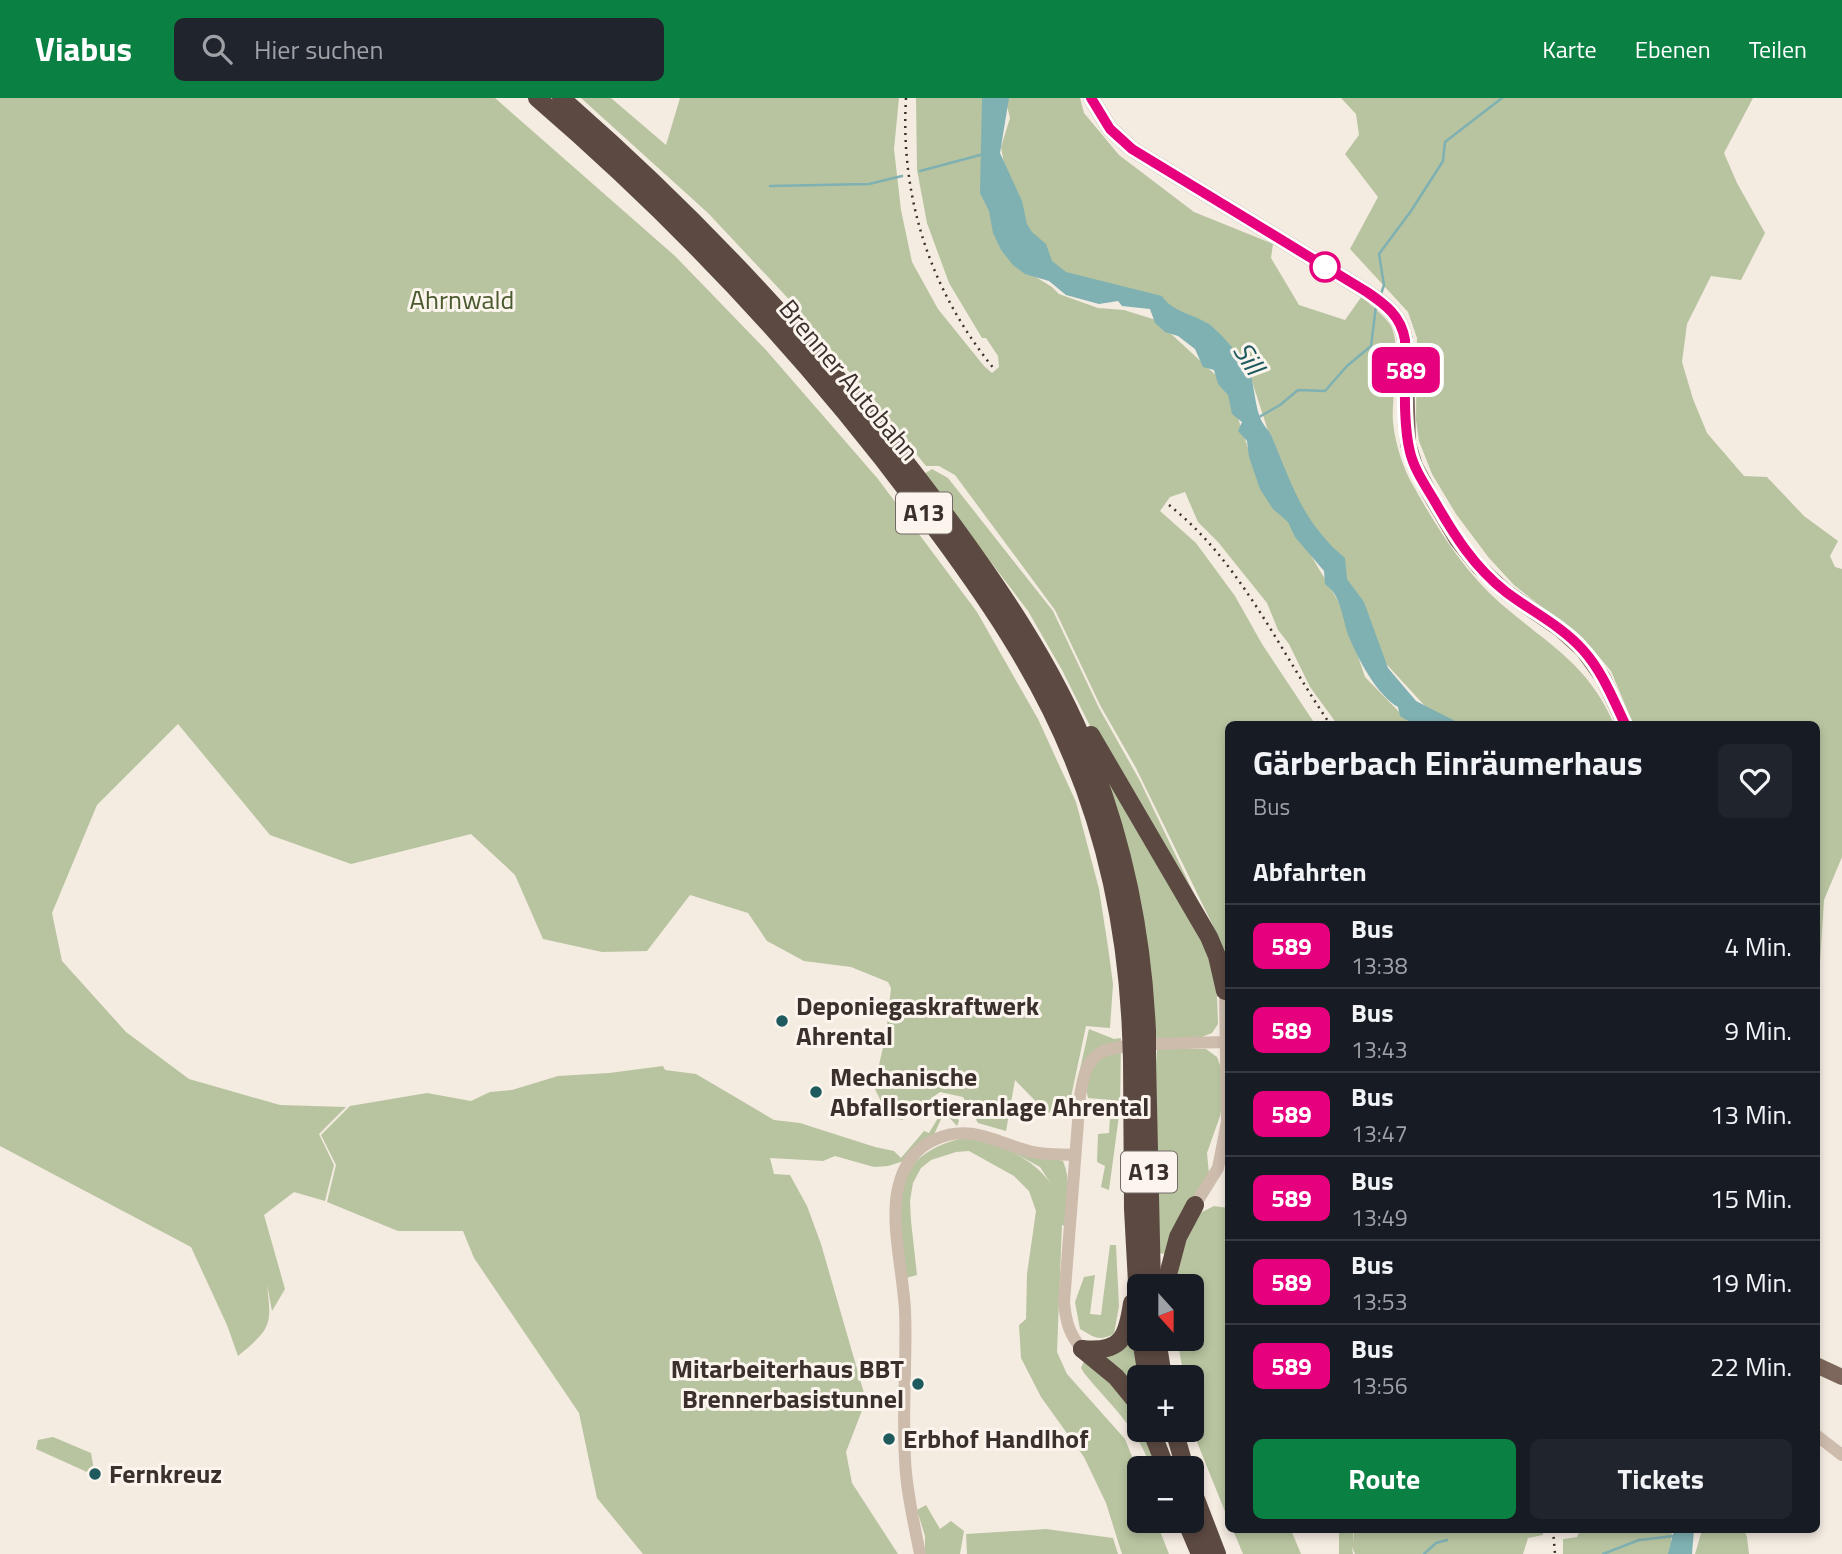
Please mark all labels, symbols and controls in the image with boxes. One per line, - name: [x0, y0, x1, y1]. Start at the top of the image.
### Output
- search box: [174, 18, 664, 81]
- text: Viabus: [35, 24, 132, 74]
- icon: search: [198, 30, 236, 68]
- text: Hier suchen: [254, 30, 383, 69]
- text: Karte: [1542, 31, 1597, 67]
- text: Ebenen: [1635, 31, 1711, 67]
- text: Teilen: [1749, 31, 1807, 67]
- unlabelled marker: [1310, 252, 1340, 282]
- park label: Ahrnwald: [410, 280, 514, 319]
- street label: Brenner Autobahn: [770, 290, 929, 469]
- water label: Sill: [1223, 333, 1278, 385]
- line badge: 589: [1366, 347, 1446, 393]
- text: 589: [1386, 352, 1426, 388]
- road number: A13: [896, 492, 952, 534]
- text: Gärberbach Einräumerhaus: [1253, 738, 1643, 788]
- button: heart: [1718, 744, 1792, 818]
- text: Bus: [1253, 789, 1290, 824]
- text: Abfahrten: [1253, 852, 1367, 891]
- text: Bus: [1351, 909, 1393, 948]
- text: 4 Min.: [1725, 927, 1792, 966]
- text: 589: [1271, 928, 1312, 964]
- text: 13:38: [1351, 948, 1408, 983]
- place label: Deponiegaskraftwerk Ahrental: [796, 986, 1040, 1055]
- text: Bus: [1351, 993, 1393, 1032]
- text: 9 Min.: [1725, 1011, 1792, 1050]
- text: 589: [1271, 1012, 1312, 1048]
- marker: Deponiegaskraftwerk Ahrental: [774, 1013, 790, 1029]
- text: 13:43: [1351, 1032, 1408, 1067]
- place label: Mechanische Abfallsortieranlage Ahrental: [830, 1057, 1149, 1126]
- text: Bus: [1351, 1077, 1393, 1116]
- marker: Mechanische Abfallsortieranlage Ahrental: [808, 1084, 824, 1100]
- text: 13 Min.: [1710, 1095, 1792, 1134]
- text: 589: [1271, 1096, 1312, 1132]
- text: 13:47: [1351, 1116, 1408, 1151]
- road number: A13: [1121, 1152, 1177, 1192]
- text: Bus: [1351, 1161, 1393, 1200]
- text: 15 Min.: [1710, 1179, 1792, 1218]
- text: 589: [1271, 1180, 1312, 1216]
- text: 13:49: [1351, 1200, 1408, 1235]
- text: Bus: [1351, 1245, 1393, 1284]
- text: 19 Min.: [1710, 1263, 1792, 1302]
- text: 589: [1271, 1264, 1312, 1300]
- north arrow: [1127, 1274, 1204, 1351]
- map controls: [1127, 1274, 1204, 1533]
- text: 13:53: [1351, 1284, 1408, 1319]
- text: Bus: [1351, 1329, 1393, 1368]
- text: 22 Min.: [1710, 1347, 1792, 1386]
- text: 589: [1271, 1348, 1312, 1384]
- place label: Mitarbeiterhaus BBT Brennerbasistunnel: [671, 1349, 904, 1418]
- button: +: [1127, 1365, 1204, 1442]
- text: 13:56: [1351, 1368, 1408, 1403]
- marker: Mitarbeiterhaus BBT Brennerbasistunnel: [910, 1376, 926, 1392]
- place label: Erbhof Handlhof: [903, 1419, 1088, 1458]
- marker: Erbhof Handlhof: [881, 1431, 897, 1447]
- button: Route: [1253, 1439, 1516, 1519]
- button: Tickets: [1530, 1439, 1792, 1519]
- place label: Fernkreuz: [109, 1454, 222, 1493]
- button: −: [1127, 1456, 1204, 1533]
- marker: Fernkreuz: [87, 1466, 103, 1482]

